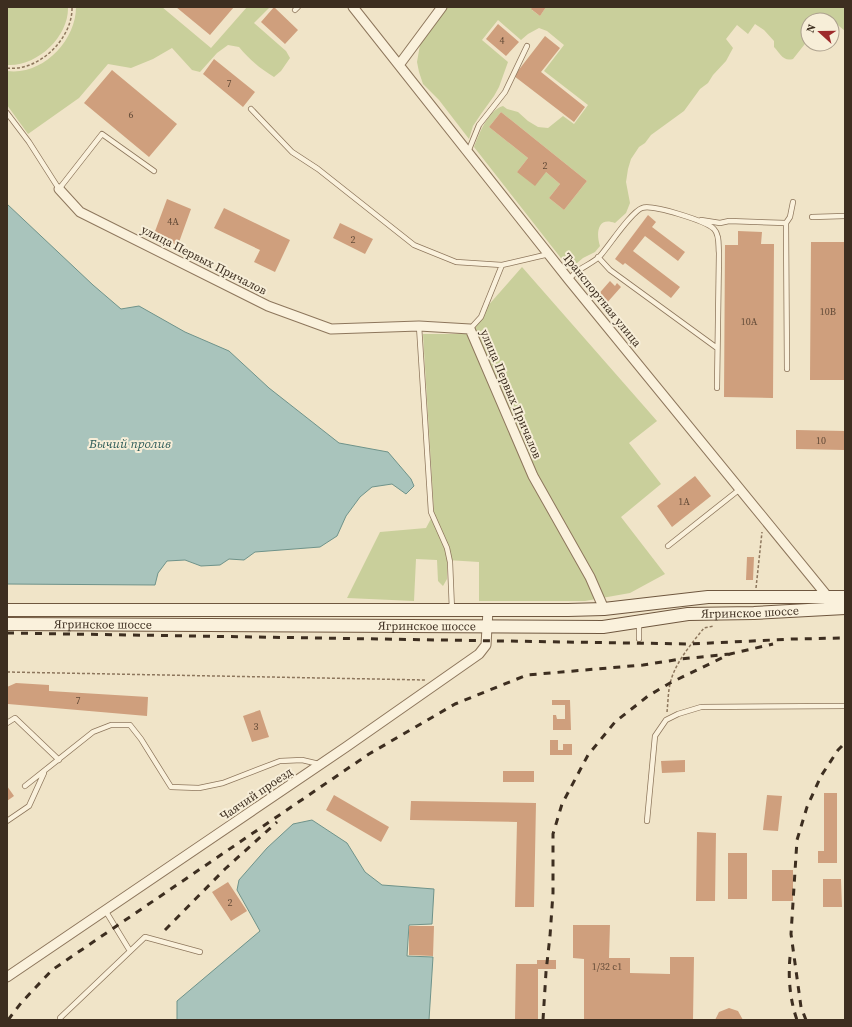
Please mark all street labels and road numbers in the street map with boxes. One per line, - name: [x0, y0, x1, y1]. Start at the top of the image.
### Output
- street label: улица Первых Причалов: [138, 221, 270, 299]
- street label: Транспортная улица: [559, 250, 645, 351]
- street label: улица Первых Причалов: [476, 327, 546, 461]
- street label: Ягринское шоссе: [701, 603, 799, 622]
- street label: Ягринское шоссе: [54, 616, 152, 633]
- street label: Ягринское шоссе: [378, 618, 476, 634]
- street label: Чаячий проезд: [216, 764, 296, 824]

